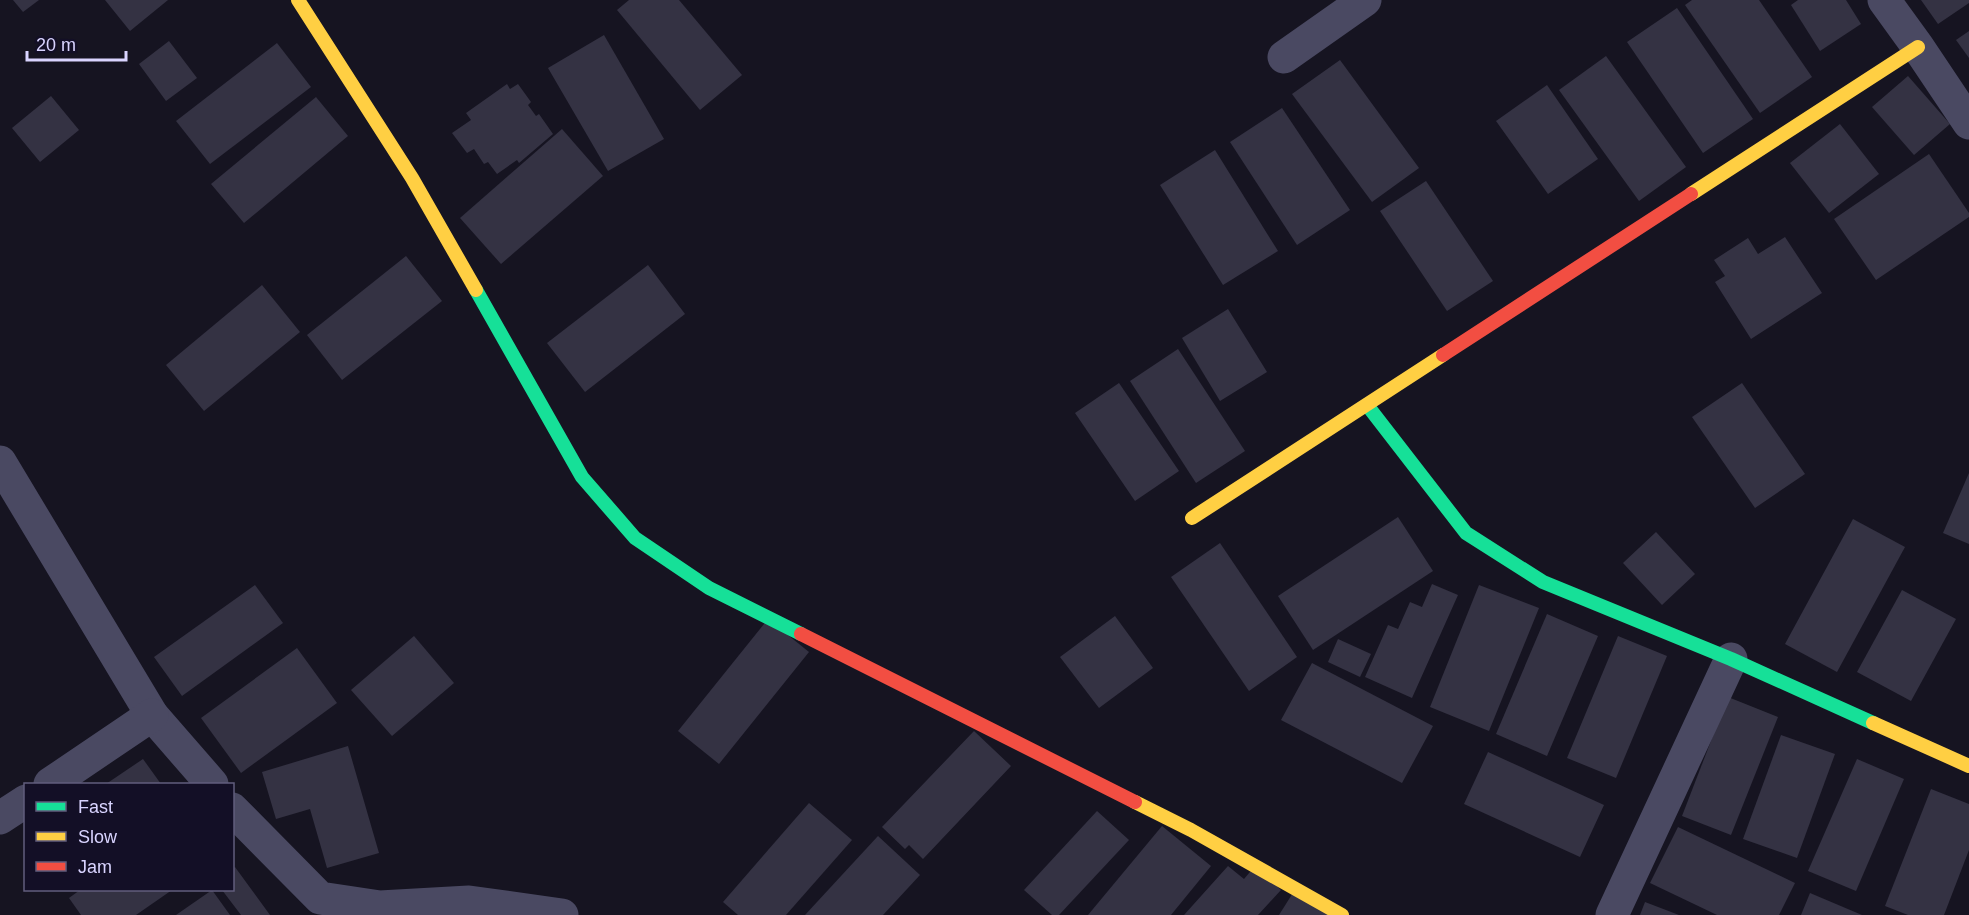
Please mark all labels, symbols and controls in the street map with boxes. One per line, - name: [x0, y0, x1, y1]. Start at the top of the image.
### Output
- scale bar: [27, 24, 126, 62]
- text: 20 m: [36, 35, 76, 55]
- legend: [24, 783, 234, 891]
- text: Fast: [78, 797, 113, 817]
- text: Slow: [78, 827, 118, 847]
- text: Jam: [78, 857, 112, 877]

